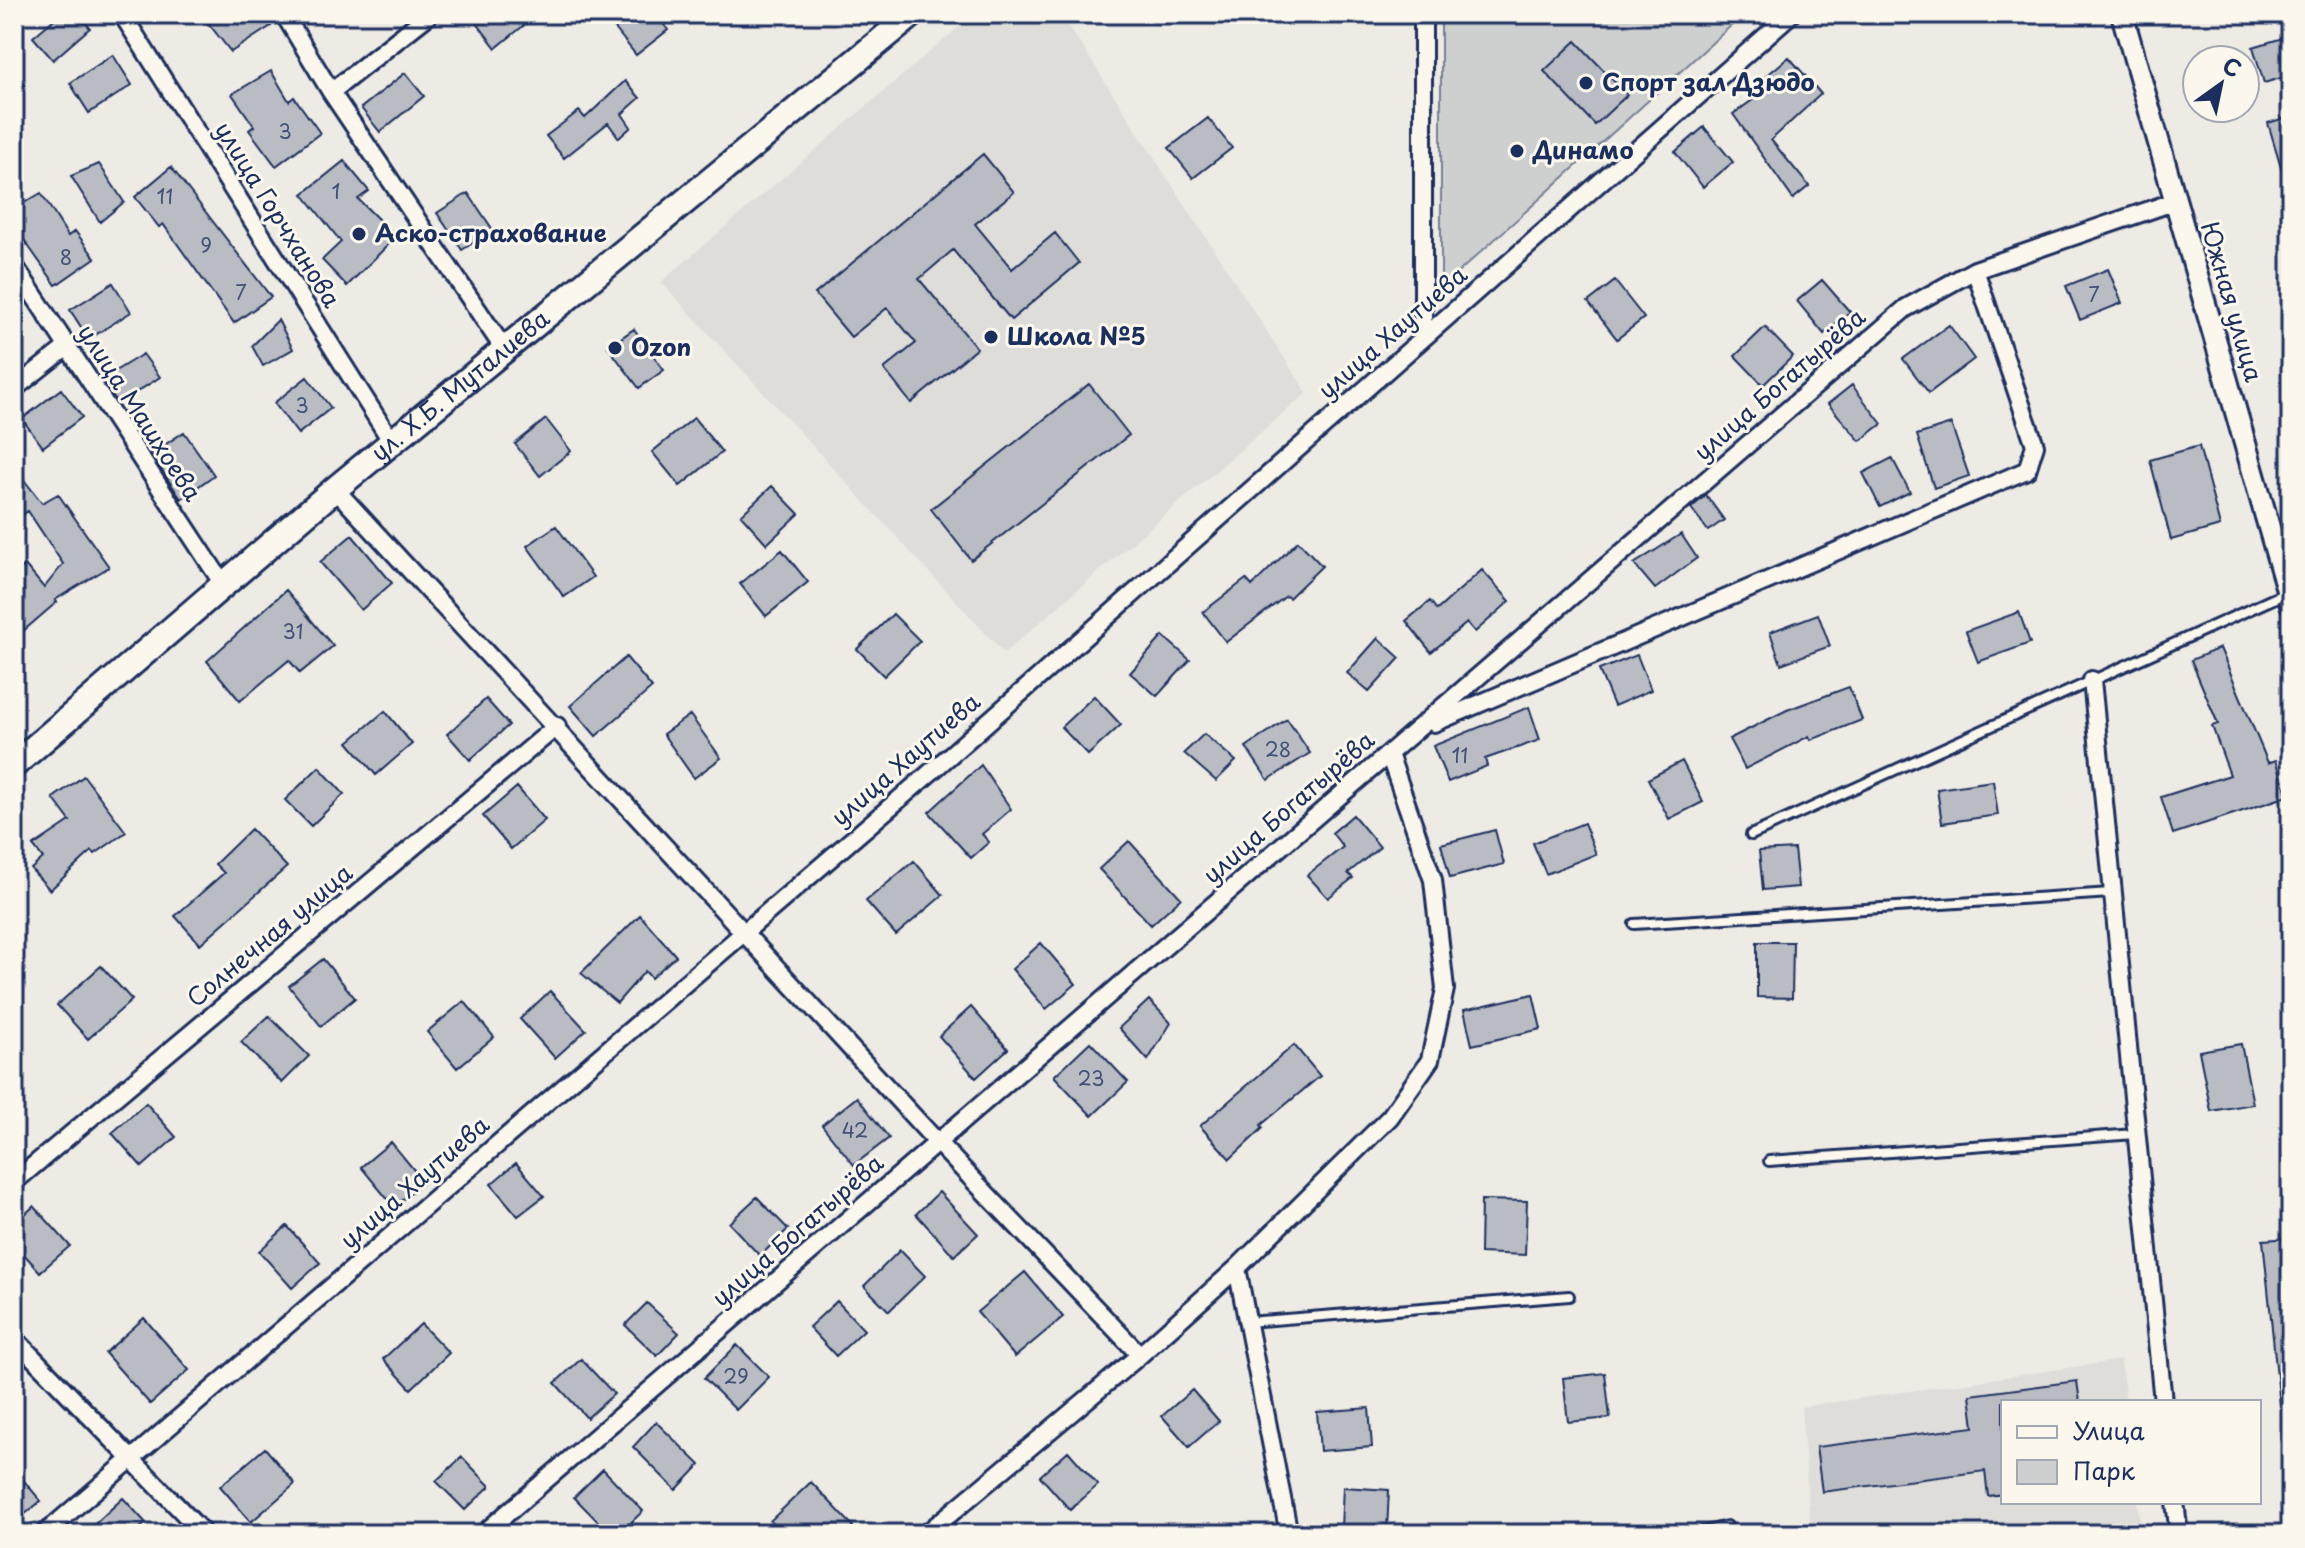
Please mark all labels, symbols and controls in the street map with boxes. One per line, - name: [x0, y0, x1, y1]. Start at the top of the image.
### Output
- north arrow: [2181, 44, 2261, 124]
- text: С: [2217, 48, 2249, 84]
- place label: Спорт зал Дзюдо: [1602, 63, 1815, 99]
- marker: Спорт зал Дзюдо: [1577, 74, 1595, 92]
- street label: улица Горчханова: [207, 114, 351, 314]
- house number: 3: [278, 116, 292, 146]
- place label: Динамо: [1532, 131, 1634, 167]
- marker: Динамо: [1508, 142, 1526, 160]
- house number: 1: [332, 176, 340, 206]
- house number: 11: [157, 181, 173, 211]
- place label: Аско-страхование: [375, 214, 607, 250]
- street label: Южная улица: [2193, 217, 2273, 386]
- marker: Аско-страхование: [350, 225, 368, 243]
- house number: 9: [200, 230, 212, 260]
- house number: 8: [60, 242, 72, 272]
- street label: улица Хаутиева: [1309, 256, 1474, 407]
- house number: 7: [235, 277, 247, 307]
- house number: 7: [2088, 279, 2100, 309]
- street label: улица Богатырёва: [1685, 299, 1873, 468]
- street label: ул. Х.Б. Муталиева: [362, 300, 557, 469]
- street label: улица Машхоева: [70, 316, 212, 508]
- place label: Школа №5: [1007, 317, 1146, 353]
- place label: Ozon: [631, 328, 691, 364]
- marker: Школа №5: [982, 328, 1000, 346]
- marker: Ozon: [606, 339, 624, 357]
- house number: 3: [295, 390, 309, 420]
- house number: 31: [283, 616, 303, 646]
- street label: улица Хаутиева: [822, 683, 987, 834]
- street label: улица Богатырёва: [1194, 722, 1382, 891]
- house number: 28: [1265, 734, 1291, 764]
- house number: 11: [1452, 740, 1468, 770]
- street label: Солнечная улица: [178, 854, 359, 1015]
- house number: 23: [1077, 1063, 1105, 1093]
- street label: улица Хаутиева: [331, 1106, 496, 1257]
- house number: 42: [842, 1115, 868, 1145]
- street label: улица Богатырёва: [703, 1145, 891, 1314]
- house number: 29: [723, 1361, 749, 1391]
- legend: [2001, 1400, 2261, 1504]
- text: Улица: [2073, 1412, 2145, 1448]
- text: Парк: [2073, 1452, 2136, 1488]

